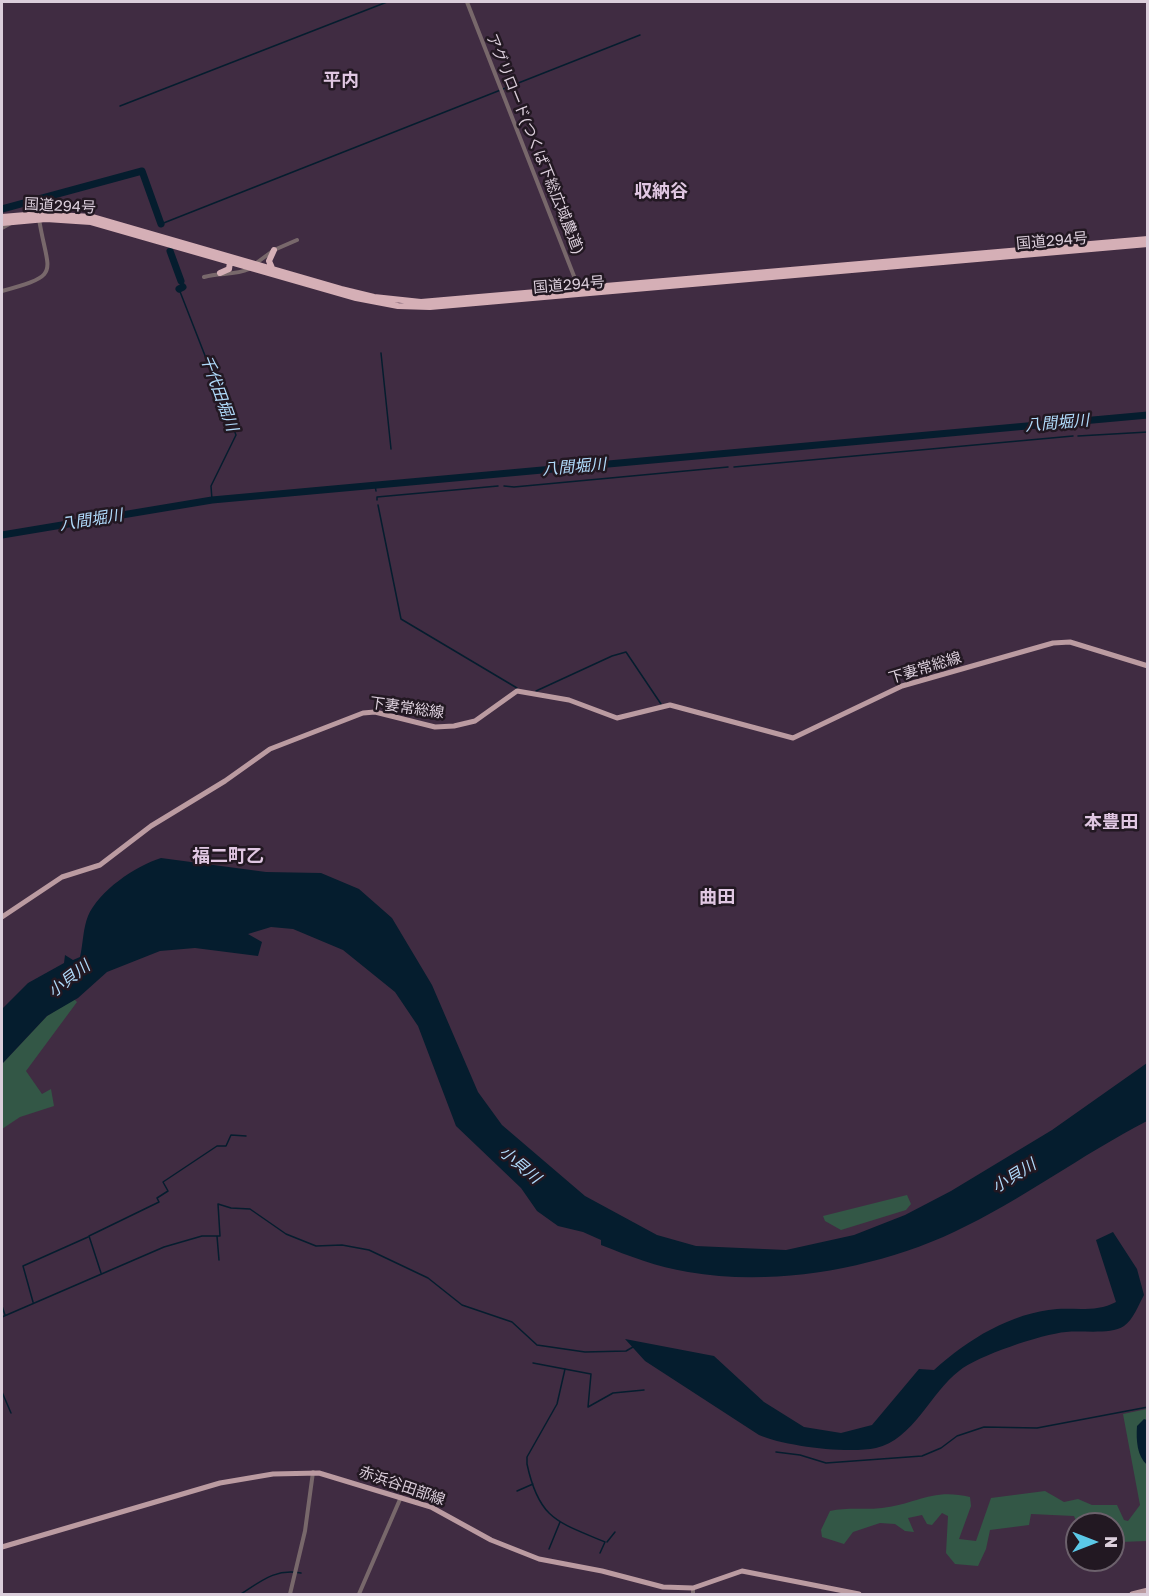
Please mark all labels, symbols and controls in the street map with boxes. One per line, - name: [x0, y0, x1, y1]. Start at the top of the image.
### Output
- street label: アグリロード(つくば下総広域農道): [482, 31, 588, 257]
- district label: 平内: [323, 69, 359, 91]
- district label: 収納谷: [634, 180, 688, 202]
- street label: 国道294号: [24, 195, 96, 217]
- street label: 国道294号: [1015, 229, 1089, 253]
- street label: 国道294号: [532, 273, 606, 297]
- water label: 千代田堀川: [196, 352, 242, 434]
- water label: 八間堀川: [1024, 411, 1090, 435]
- water label: 八間堀川: [541, 455, 607, 479]
- water label: 八間堀川: [58, 506, 124, 534]
- street label: 下妻常総線: [887, 648, 963, 688]
- street label: 下妻常総線: [369, 694, 445, 722]
- district label: 本豊田: [1084, 811, 1138, 833]
- district label: 福二町乙: [192, 845, 264, 867]
- district label: 曲田: [699, 886, 735, 908]
- water label: 小貝川: [44, 957, 94, 1001]
- water label: 小貝川: [495, 1142, 545, 1188]
- water label: 小貝川: [989, 1155, 1039, 1197]
- street label: 赤浜谷田部線: [357, 1463, 447, 1509]
- north arrow: [1065, 1512, 1125, 1572]
- text: N: [1101, 1536, 1121, 1548]

